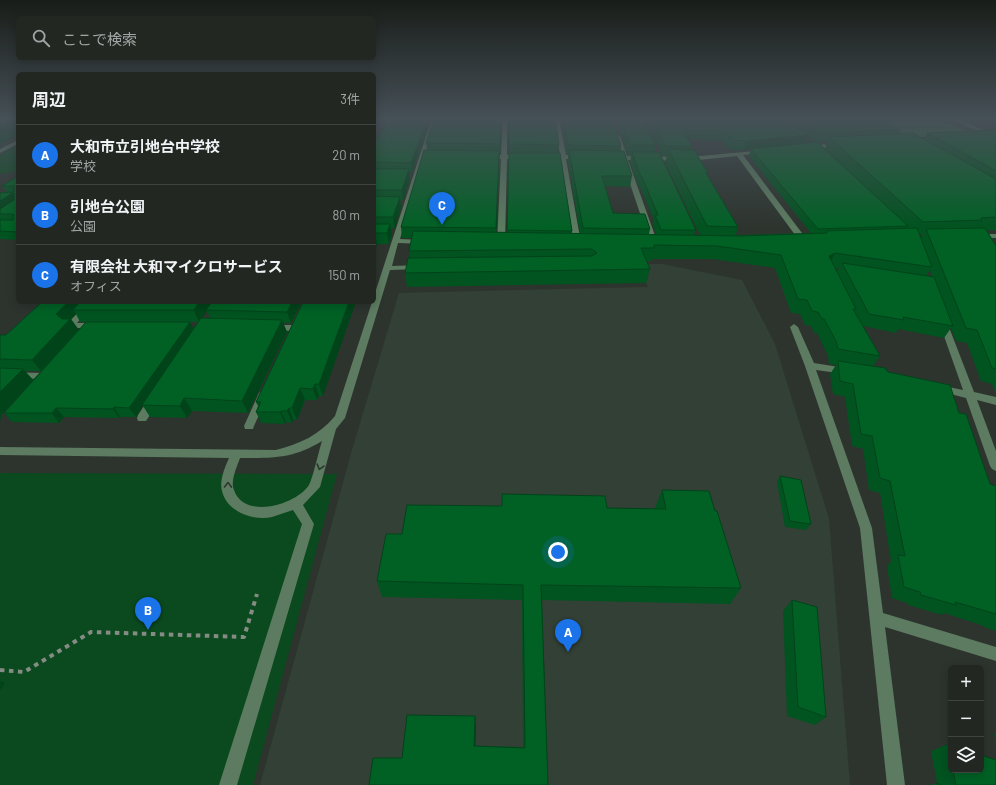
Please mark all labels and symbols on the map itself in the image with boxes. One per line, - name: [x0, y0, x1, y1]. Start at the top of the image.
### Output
- pin: C: [429, 192, 455, 225]
- one-way arrow: [316, 463, 325, 470]
- one-way arrow: [224, 482, 233, 489]
- your location: [548, 542, 568, 562]
- pin: B: [135, 597, 161, 630]
- pin: A: [555, 619, 581, 652]

